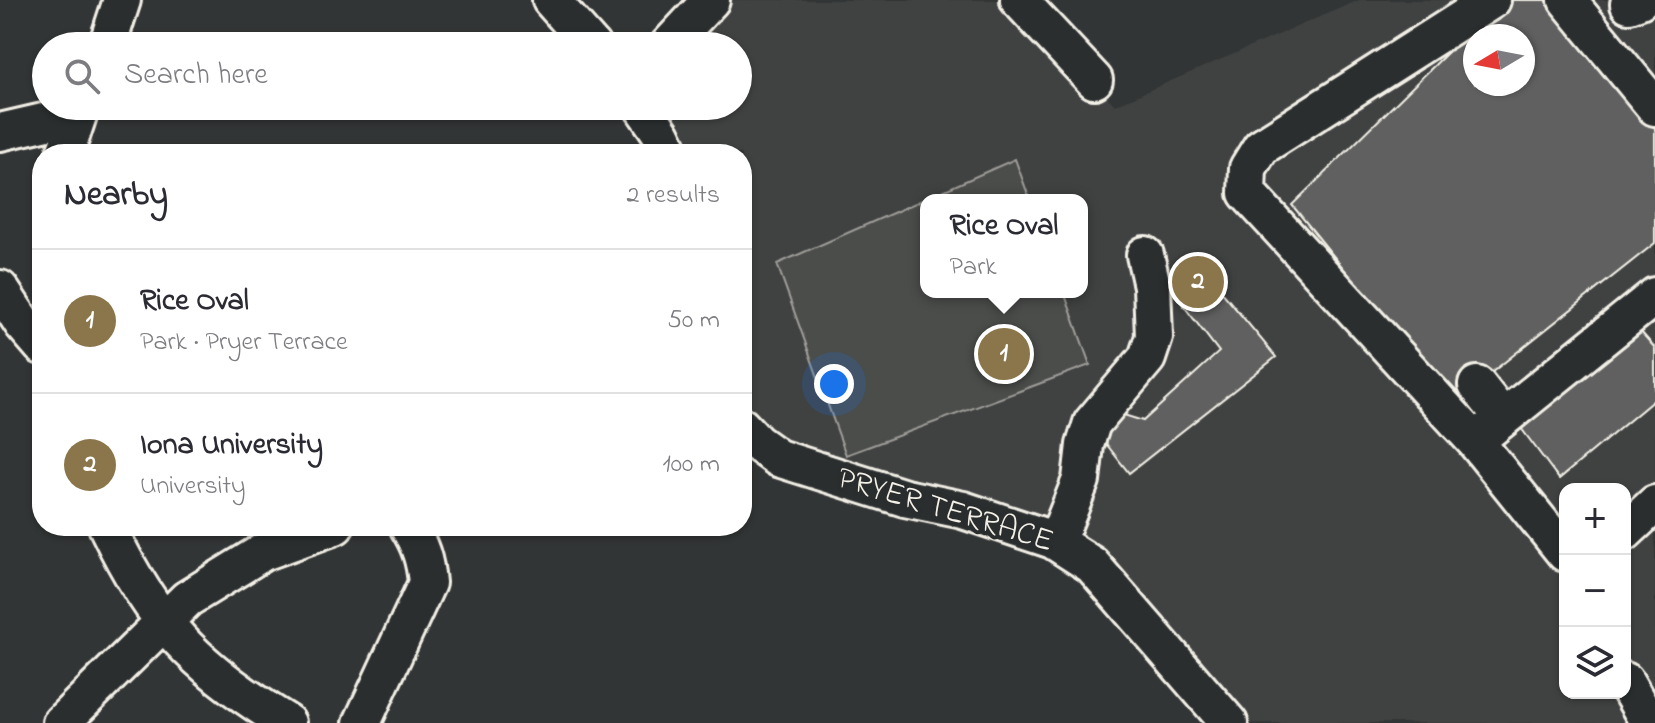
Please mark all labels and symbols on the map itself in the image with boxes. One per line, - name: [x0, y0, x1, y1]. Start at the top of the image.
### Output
- north arrow: [1463, 24, 1535, 96]
- pin: 2: [1172, 252, 1224, 312]
- pin: 1: [978, 324, 1030, 384]
- your location: [814, 364, 854, 404]
- street label: PRYER TERRACE: [831, 456, 1059, 566]

